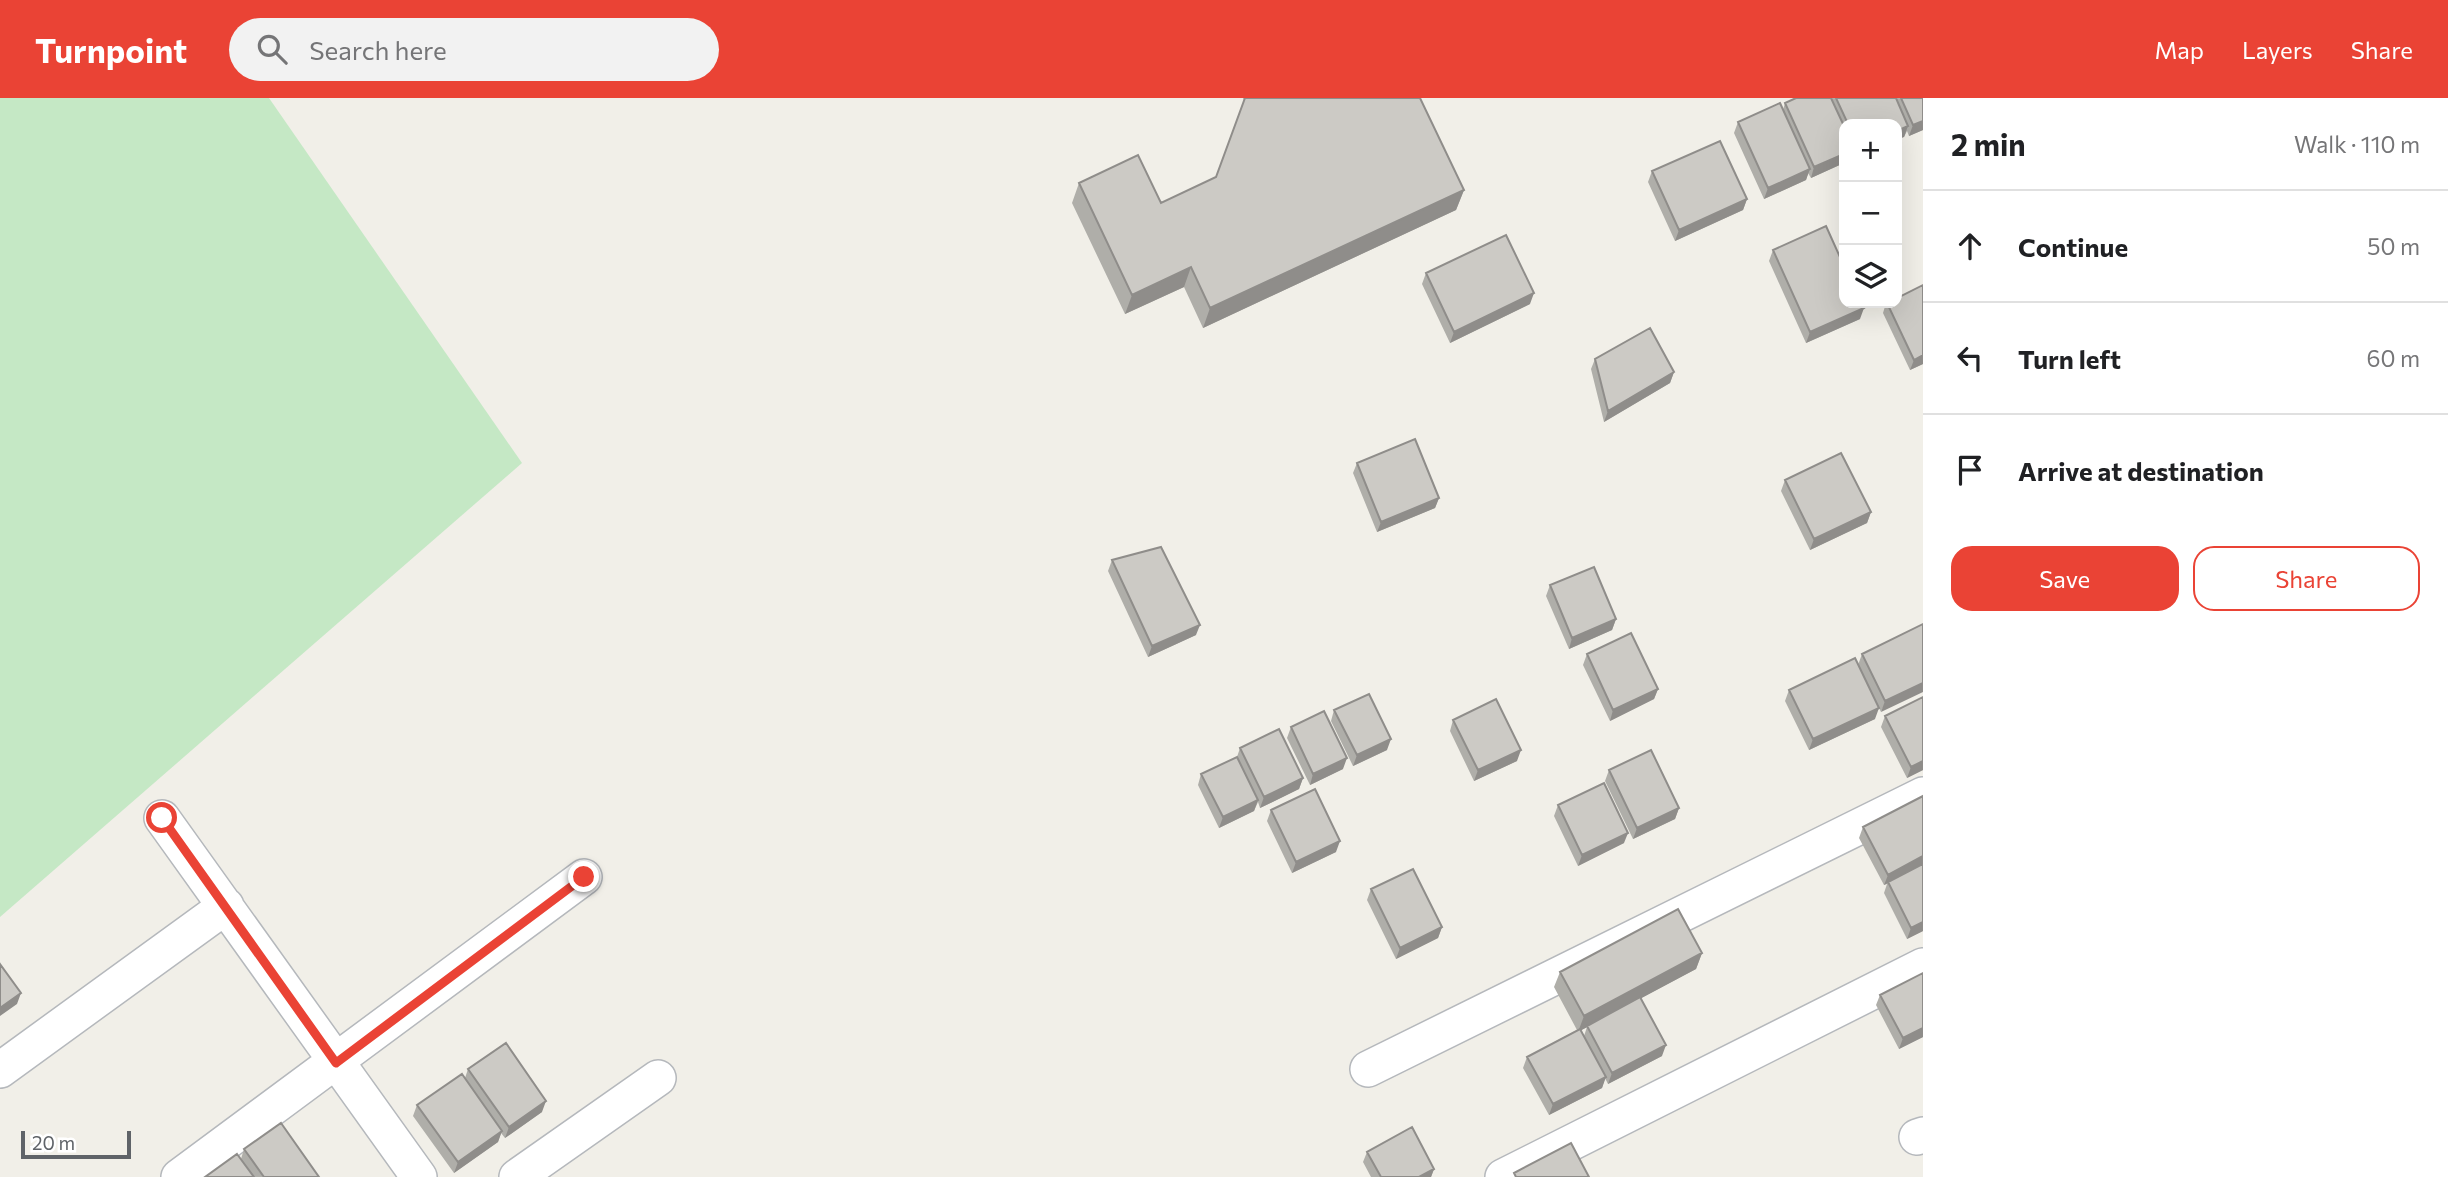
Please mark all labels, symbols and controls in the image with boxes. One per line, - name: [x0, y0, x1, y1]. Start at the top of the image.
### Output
- search box: [229, 18, 719, 81]
- text: Turnpoint: [35, 29, 187, 70]
- icon: search: [253, 30, 291, 68]
- text: Search here: [309, 34, 447, 65]
- text: Map: [2155, 35, 2204, 64]
- text: Layers: [2242, 35, 2313, 64]
- text: Share: [2351, 35, 2413, 64]
- map controls: [1839, 119, 1902, 308]
- button: +: [1839, 119, 1902, 182]
- text: 2 min: [1951, 125, 2026, 162]
- text: Walk · 110 m: [2294, 130, 2420, 158]
- button: −: [1839, 182, 1902, 245]
- icon: ahead: [1951, 227, 1989, 265]
- text: Continue: [2018, 231, 2128, 262]
- text: 50 m: [2367, 232, 2420, 260]
- button: layers: [1839, 245, 1902, 308]
- icon: left: [1951, 339, 1989, 377]
- text: Turn left: [2018, 343, 2121, 374]
- text: 60 m: [2367, 344, 2420, 372]
- icon: arrive: [1951, 451, 1989, 489]
- text: Arrive at destination: [2018, 455, 2264, 486]
- button: Save: [1951, 546, 2179, 611]
- button: Share: [2193, 546, 2420, 611]
- route start: [146, 802, 177, 833]
- route end: [568, 861, 599, 892]
- scale bar: [21, 1128, 131, 1160]
- text: 20 m: [32, 1131, 75, 1154]

